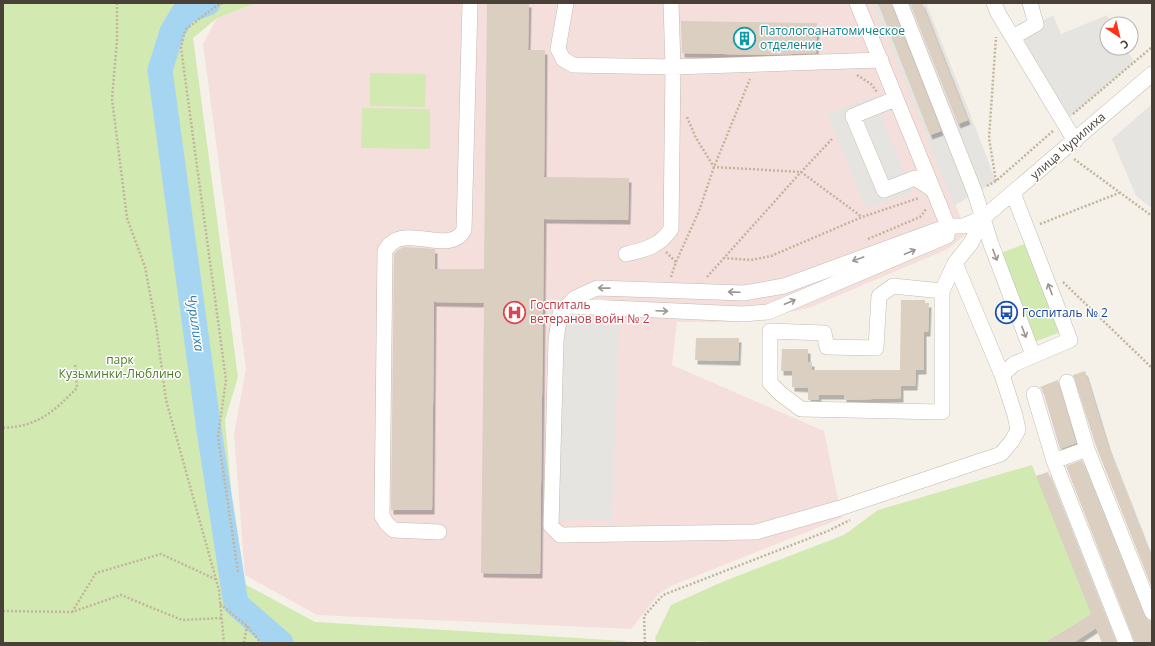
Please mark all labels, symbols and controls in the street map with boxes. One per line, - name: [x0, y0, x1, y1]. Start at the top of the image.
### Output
- north arrow: [1099, 16, 1139, 56]
- place label: Патологоанатомическое отделение: [760, 22, 905, 53]
- building icon: Патологоанатомическое отделение: [731, 25, 757, 51]
- text: С: [1118, 36, 1132, 53]
- street label: улица Чурилиха: [1026, 108, 1109, 183]
- one-way arrow: [903, 248, 915, 255]
- one-way arrow: [992, 249, 1000, 261]
- one-way arrow: [852, 256, 865, 263]
- one-way arrow: [1046, 283, 1054, 295]
- one-way arrow: [598, 284, 611, 292]
- one-way arrow: [728, 289, 741, 296]
- water label: Чурилиха: [183, 293, 209, 353]
- place label: Госпиталь ветеранов войн № 2: [530, 296, 650, 327]
- one-way arrow: [784, 298, 796, 306]
- hospital icon: Госпиталь ветеранов войн № 2: [501, 299, 527, 325]
- bus stop icon: Госпиталь № 2: [993, 300, 1019, 326]
- place label: Госпиталь № 2: [1022, 304, 1108, 321]
- one-way arrow: [655, 307, 668, 314]
- one-way arrow: [1021, 326, 1029, 338]
- park label: парк Кузьминки-Люблино: [59, 351, 181, 382]

